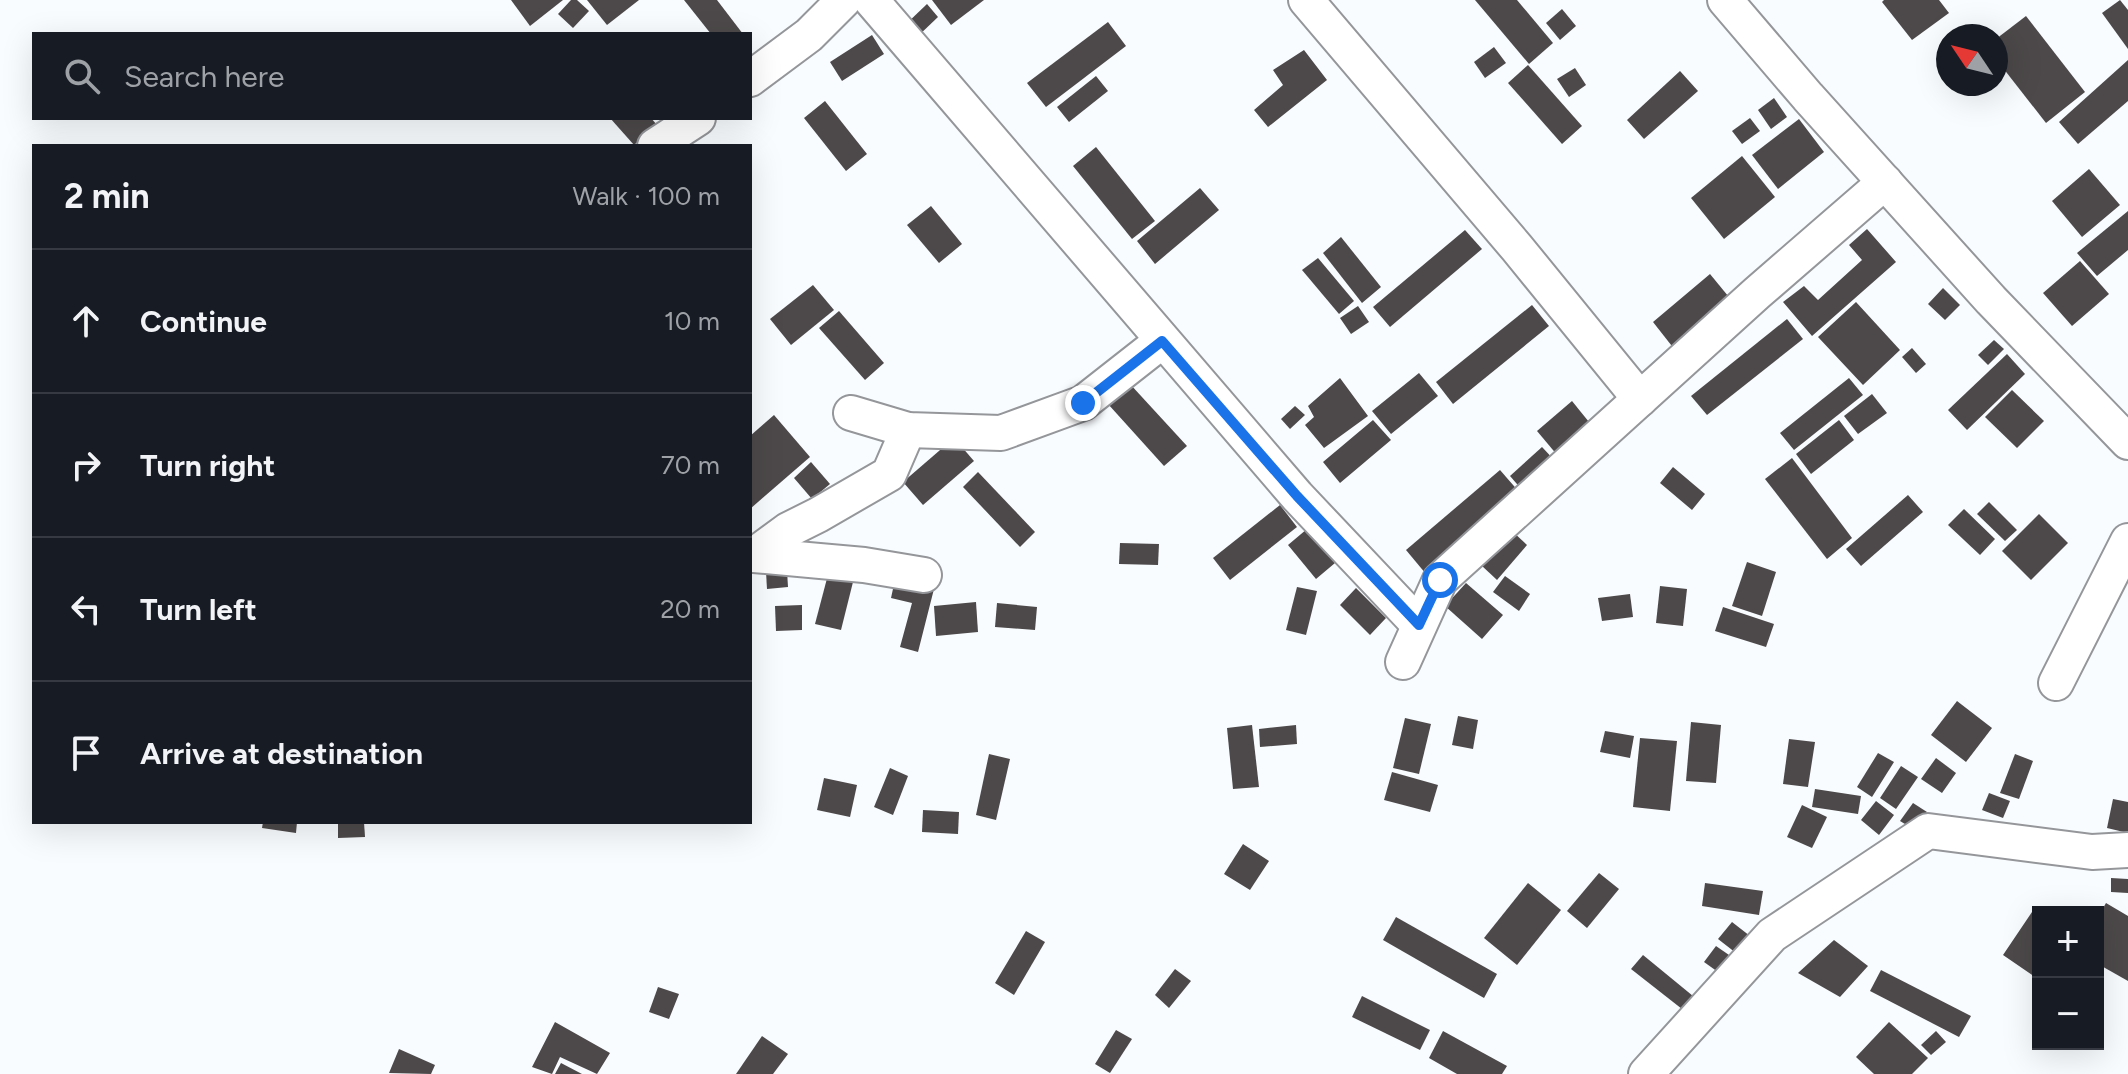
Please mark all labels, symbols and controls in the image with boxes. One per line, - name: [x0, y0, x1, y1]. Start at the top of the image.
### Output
- north arrow: [1936, 24, 2008, 96]
- search box: [32, 32, 752, 120]
- icon: search: [60, 54, 104, 98]
- text: Search here: [124, 58, 284, 95]
- text: 2 min: [64, 176, 150, 217]
- text: Walk · 100 m: [572, 180, 720, 212]
- icon: ahead: [64, 299, 108, 343]
- text: Continue: [140, 303, 267, 340]
- text: 10 m: [664, 305, 720, 337]
- route end: [1065, 385, 1101, 421]
- icon: right: [64, 443, 108, 487]
- text: Turn right: [140, 447, 275, 484]
- text: 70 m: [661, 449, 720, 481]
- route start: [1422, 562, 1458, 598]
- icon: left: [64, 587, 108, 631]
- text: Turn left: [140, 591, 257, 628]
- text: 20 m: [660, 593, 720, 625]
- icon: arrive: [64, 731, 108, 775]
- text: Arrive at destination: [140, 735, 423, 772]
- map controls: [2032, 906, 2104, 1050]
- button: +: [2032, 906, 2104, 978]
- button: −: [2032, 978, 2104, 1050]

